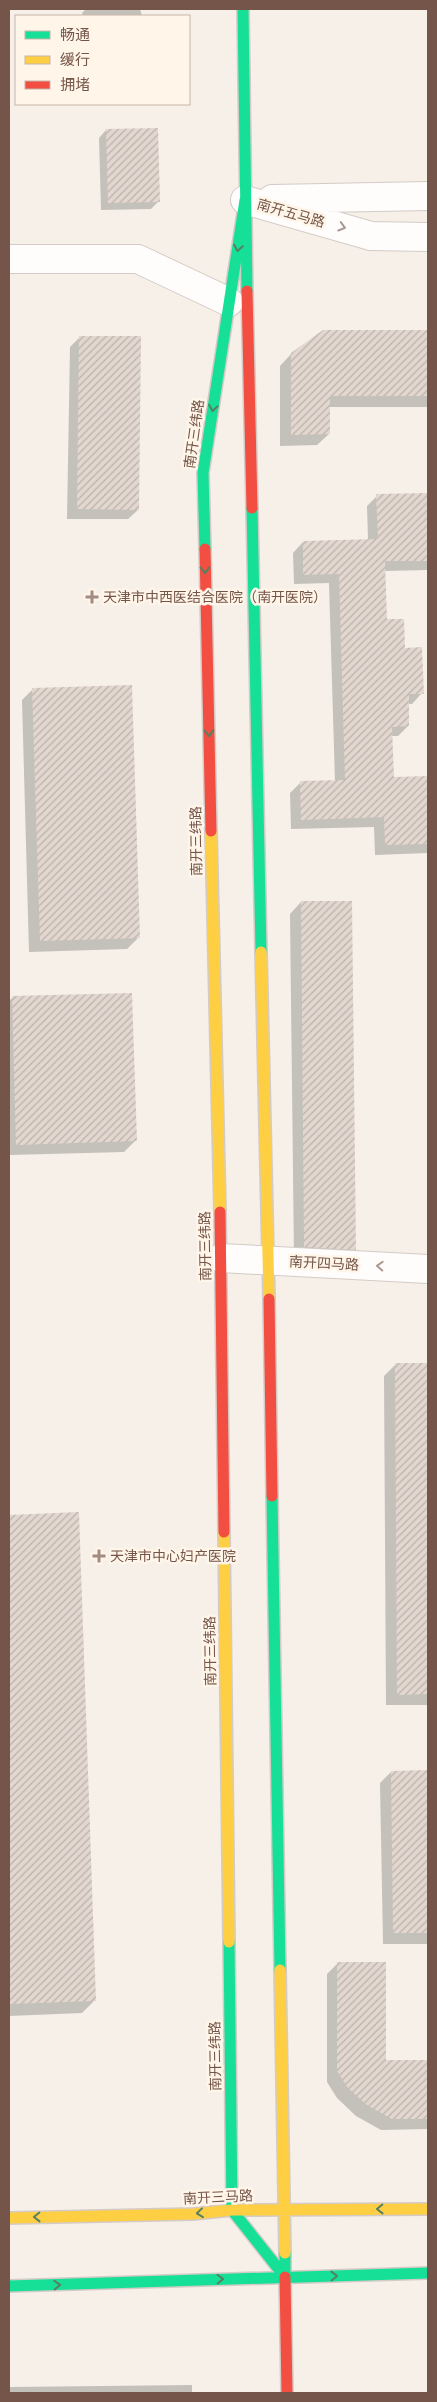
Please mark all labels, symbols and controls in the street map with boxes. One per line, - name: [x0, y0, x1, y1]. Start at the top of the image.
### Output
- legend: [15, 15, 190, 105]
- text: 畅通: [60, 25, 90, 44]
- text: 缓行: [60, 50, 90, 69]
- text: 拥堵: [60, 75, 90, 94]
- street label: 南开五马路: [255, 195, 327, 231]
- one-way arrow: [338, 222, 346, 232]
- one-way arrow: [233, 243, 243, 252]
- street label: 南开三纬路: [180, 398, 208, 470]
- one-way arrow: [208, 405, 219, 413]
- one-way arrow: [200, 566, 210, 574]
- place label: 天津市中西医结合医院（南开医院）: [103, 588, 327, 606]
- marker: 天津市中西医结合医院（南开医院）: [85, 590, 99, 604]
- one-way arrow: [204, 729, 214, 737]
- street label: 南开三纬路: [186, 806, 206, 876]
- street label: 南开三纬路: [195, 1211, 215, 1281]
- street label: 南开四马路: [289, 1252, 359, 1274]
- one-way arrow: [375, 1261, 383, 1272]
- place label: 天津市中心妇产医院: [110, 1547, 236, 1565]
- marker: 天津市中心妇产医院: [92, 1549, 106, 1563]
- street label: 南开三纬路: [200, 1616, 220, 1686]
- street label: 南开三纬路: [205, 2021, 225, 2091]
- street label: 南开三马路: [183, 2186, 253, 2208]
- one-way arrow: [375, 2204, 383, 2215]
- one-way arrow: [195, 2207, 203, 2218]
- one-way arrow: [33, 2212, 41, 2222]
- one-way arrow: [330, 2270, 338, 2281]
- one-way arrow: [216, 2274, 224, 2284]
- one-way arrow: [54, 2279, 62, 2290]

